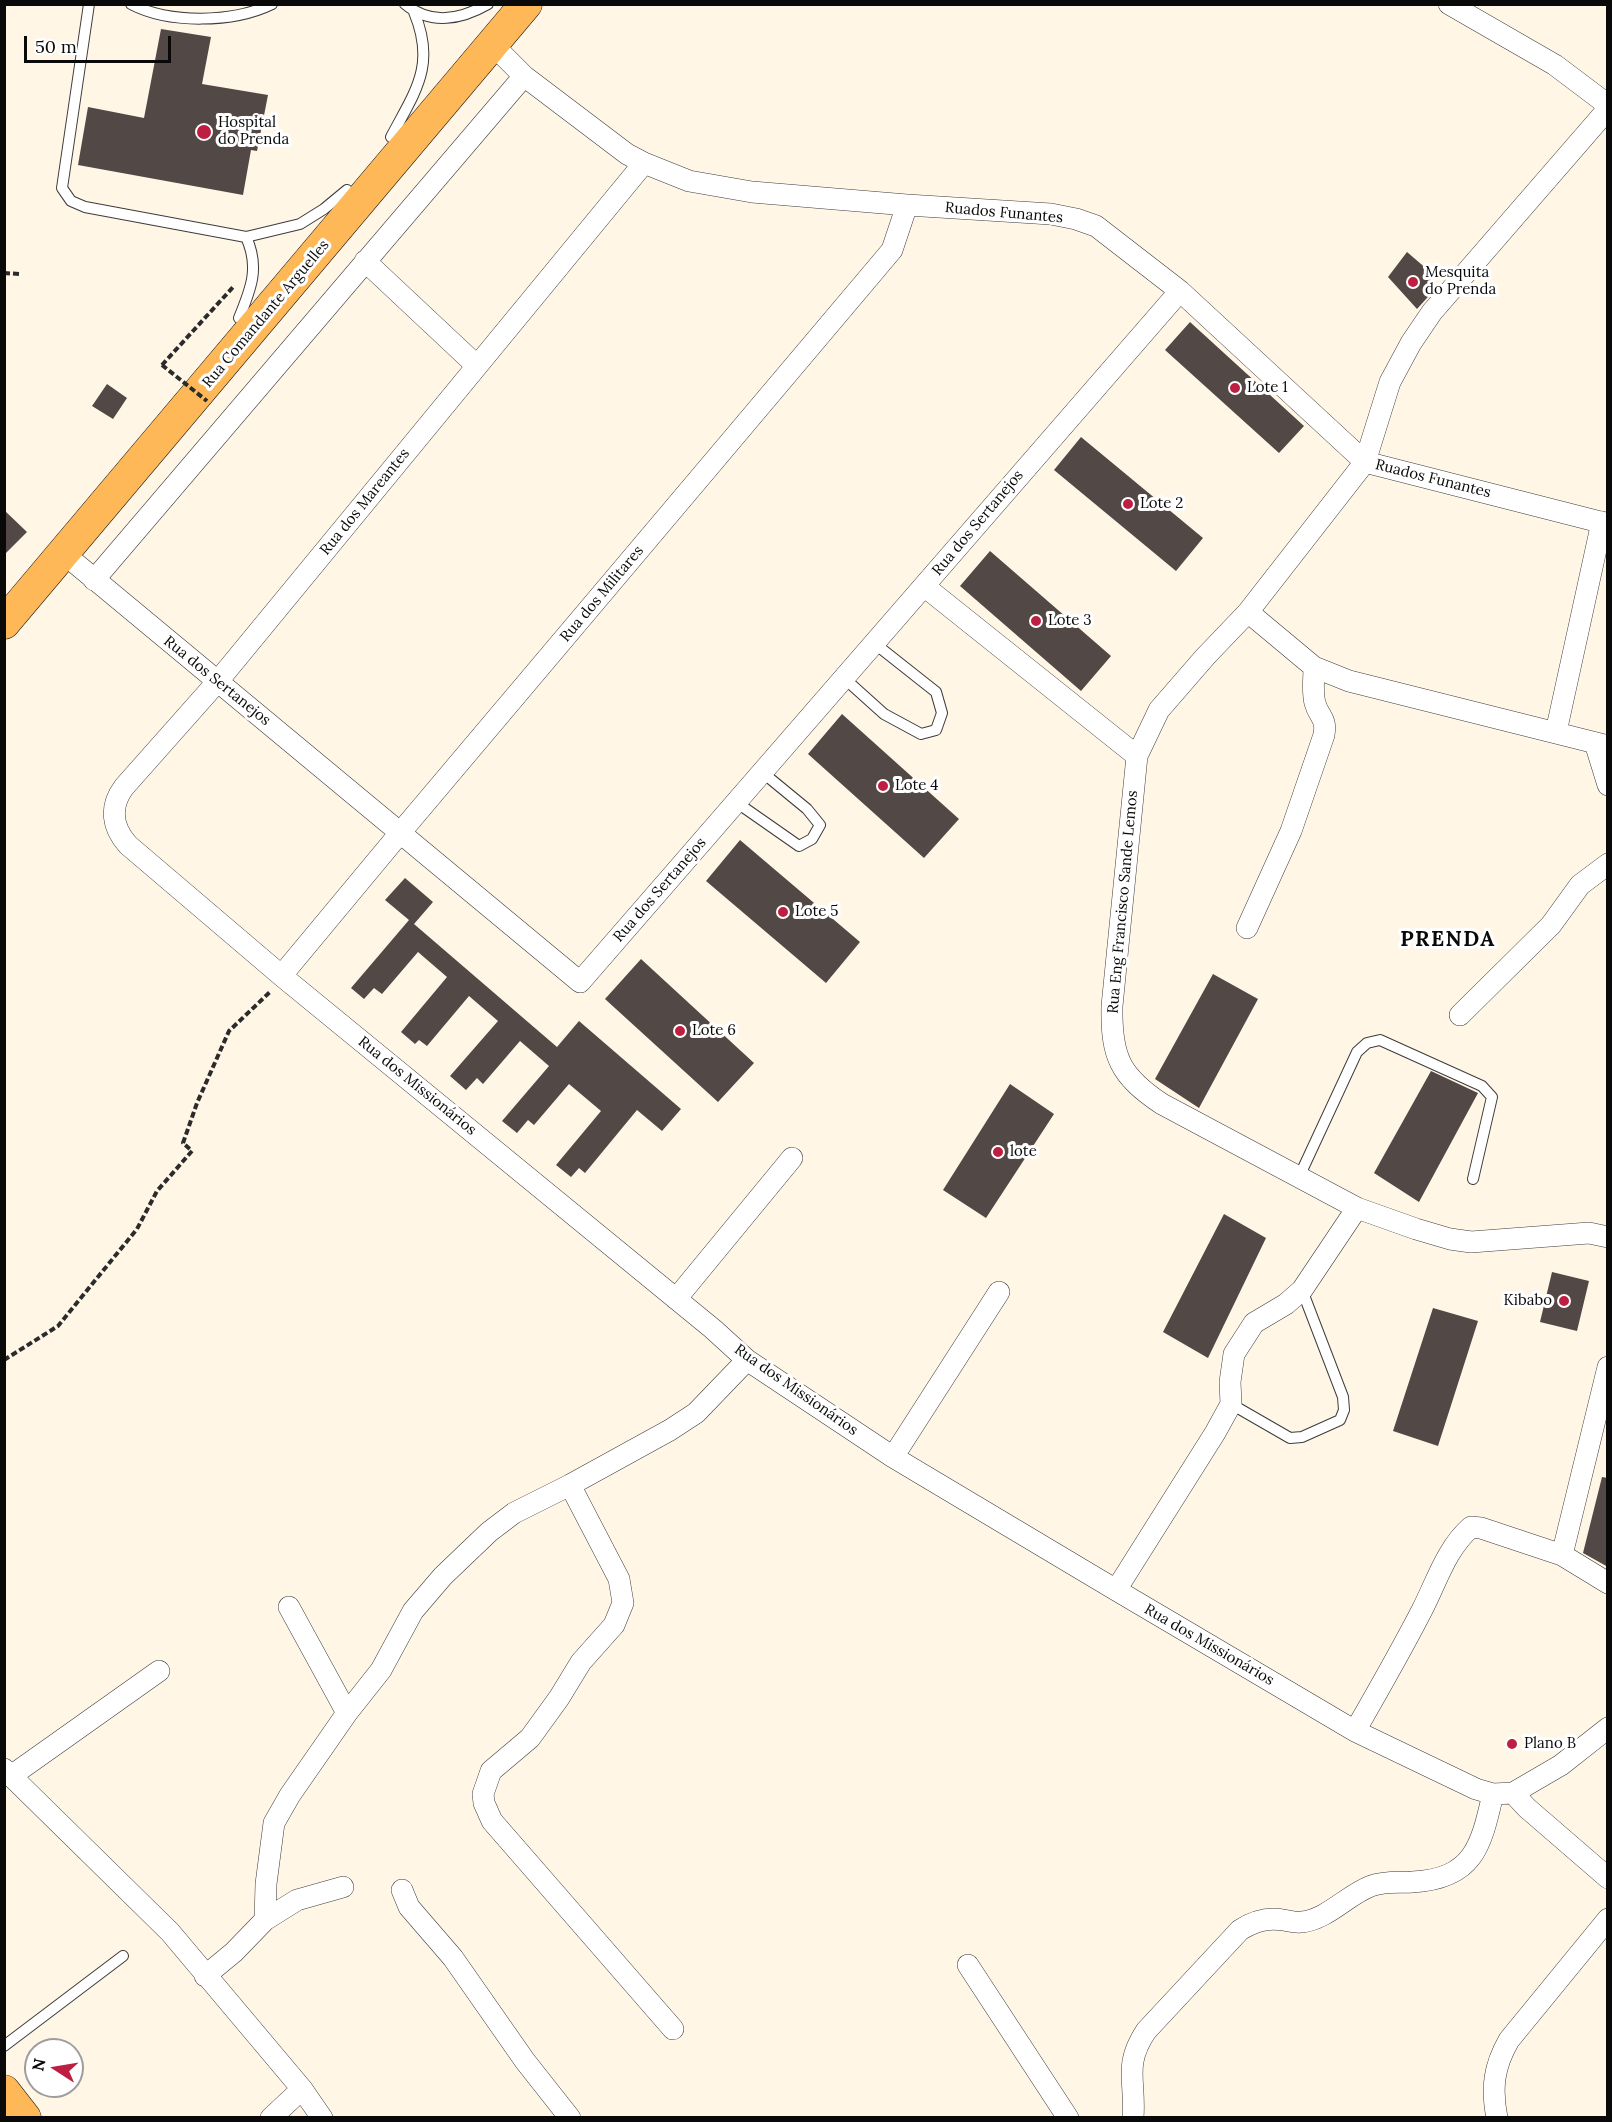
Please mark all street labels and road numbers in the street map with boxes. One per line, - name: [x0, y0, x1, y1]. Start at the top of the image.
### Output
- street label: Ruados Funantes: [944, 199, 1064, 227]
- street label: Rua Comandante Arguelles: [199, 236, 333, 392]
- street label: Rua dos Mareantes: [316, 445, 414, 559]
- street label: Ruados Funantes: [1373, 456, 1493, 502]
- street label: Rua dos Sertanejos: [929, 467, 1027, 579]
- street label: Rua dos Militares: [556, 542, 648, 646]
- street label: Rua dos Sertanejos: [160, 632, 274, 730]
- street label: Rua Eng Francisco Sande Lemos: [1104, 790, 1142, 1014]
- street label: Rua dos Sertanejos: [610, 834, 710, 946]
- street label: Rua dos Missionários: [354, 1033, 480, 1139]
- street label: Rua dos Missionários: [731, 1341, 861, 1439]
- street label: Rua dos Missionários: [1141, 1600, 1277, 1690]

